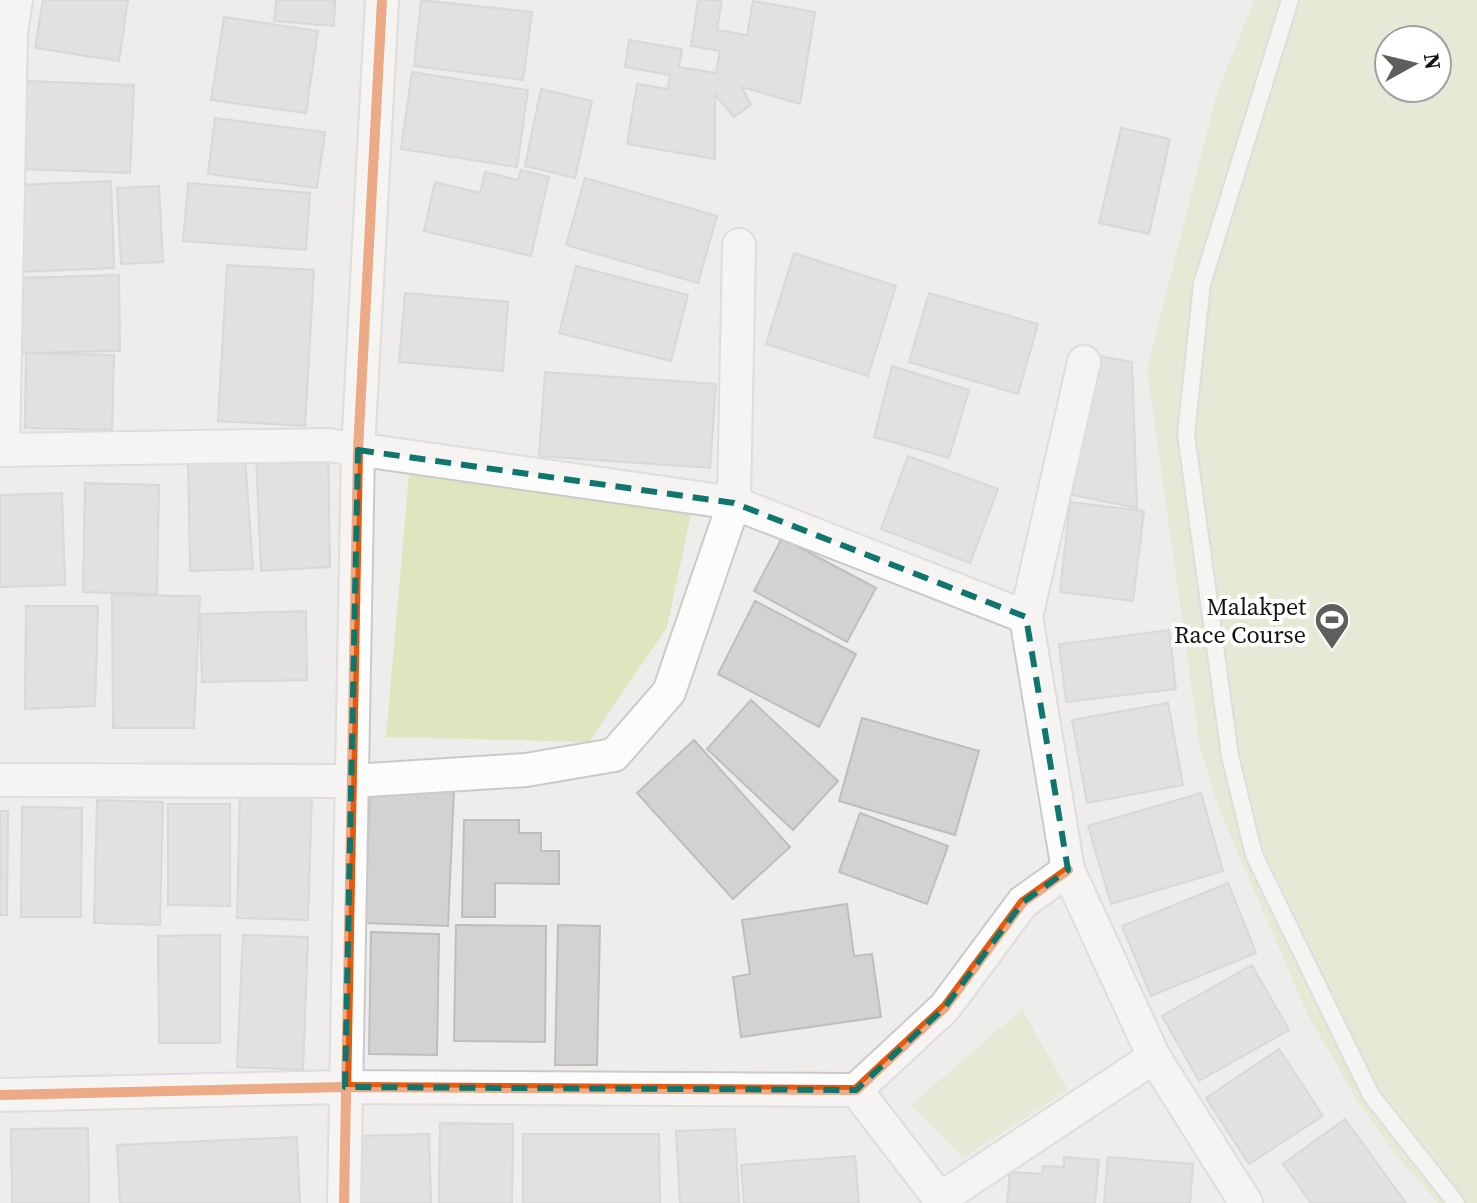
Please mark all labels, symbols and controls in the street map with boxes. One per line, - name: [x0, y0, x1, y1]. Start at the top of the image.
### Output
- north arrow: [1373, 24, 1453, 104]
- text: N: [1417, 51, 1449, 71]
- place label: Malakpet Race Course: [1174, 590, 1306, 651]
- sports icon: Malakpet Race Course: [1313, 601, 1351, 651]

